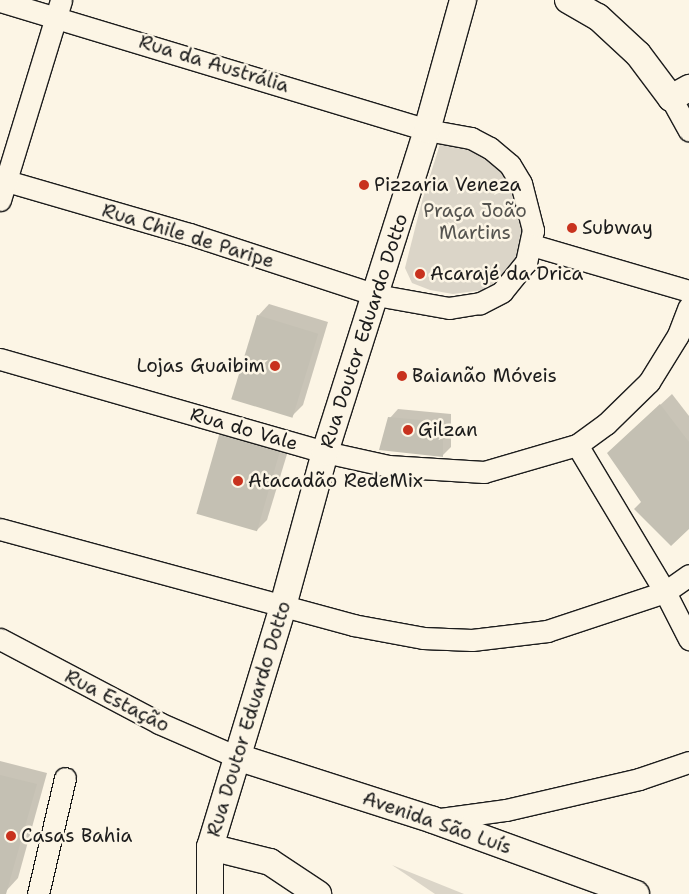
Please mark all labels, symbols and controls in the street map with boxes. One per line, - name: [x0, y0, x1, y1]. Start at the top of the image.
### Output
- street label: Rua da Austrália: [136, 30, 292, 98]
- place label: Pizzaria Veneza: [374, 174, 521, 196]
- marker: Pizzaria Veneza: [358, 179, 370, 191]
- street label: Rua Chile de Paripe: [99, 199, 277, 273]
- park label: Praça João Martins: [423, 200, 527, 244]
- street label: Rua Doutor Eduardo Dotto: [315, 211, 413, 451]
- place label: Subway: [582, 217, 653, 239]
- marker: Subway: [566, 222, 578, 234]
- place label: Acarajé da Drica: [430, 263, 583, 285]
- marker: Acarajé da Drica: [414, 268, 426, 280]
- place label: Lojas Guaibim: [136, 355, 265, 377]
- marker: Lojas Guaibim: [269, 360, 281, 372]
- place label: Baianão Móveis: [412, 365, 557, 387]
- marker: Baianão Móveis: [396, 370, 408, 382]
- street label: Rua do Vale: [188, 403, 300, 455]
- place label: Gilzan: [418, 419, 478, 441]
- marker: Gilzan: [402, 424, 414, 436]
- place label: Atacadão RedeMix: [248, 470, 423, 492]
- marker: Atacadão RedeMix: [232, 475, 244, 487]
- street label: Rua Doutor Eduardo Dotto: [202, 598, 296, 840]
- street label: Rua Estação: [61, 665, 173, 737]
- street label: Avenida São Luís: [360, 787, 514, 859]
- place label: Casas Bahia: [21, 825, 132, 847]
- marker: Casas Bahia: [5, 830, 17, 842]

